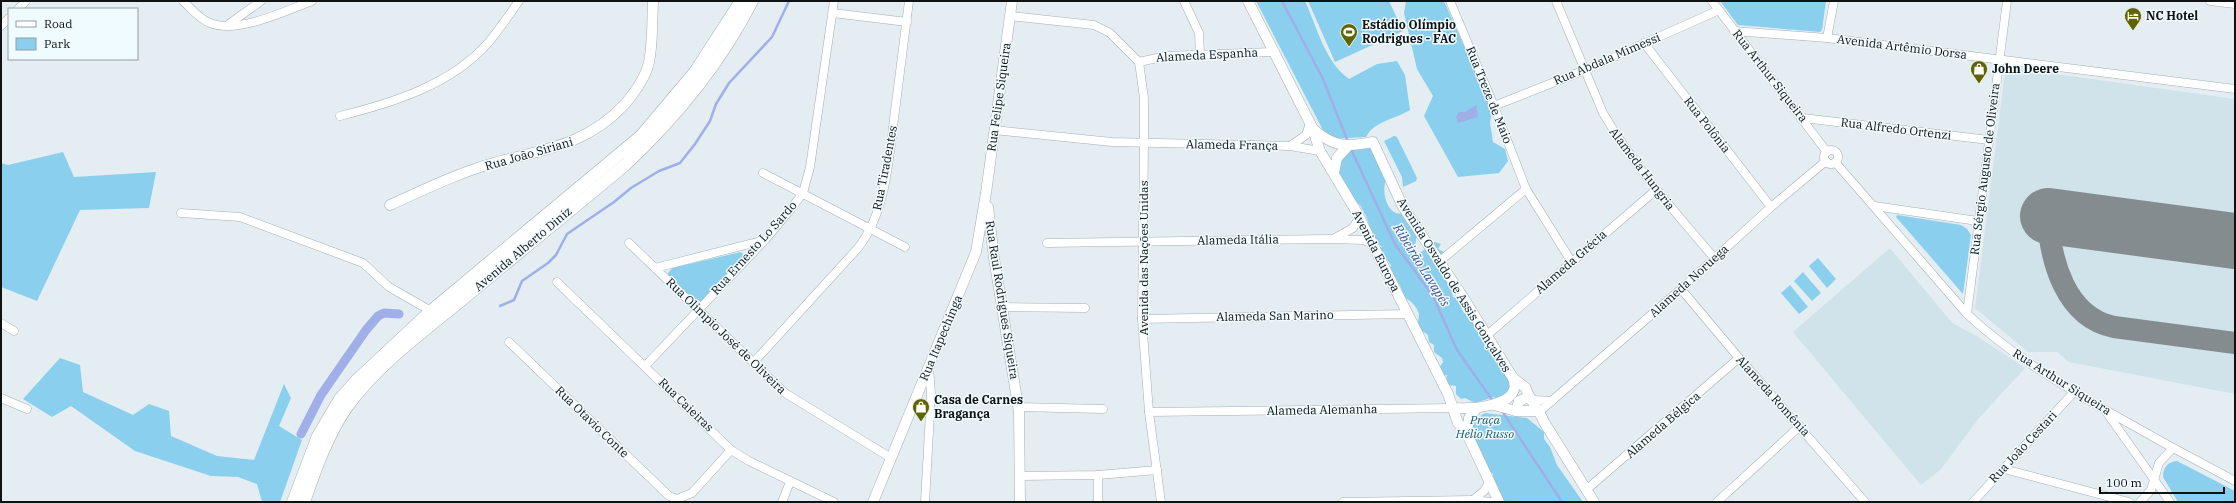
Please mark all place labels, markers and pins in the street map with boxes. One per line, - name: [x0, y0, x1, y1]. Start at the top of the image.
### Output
- hotel icon: NC Hotel: [2123, 6, 2143, 31]
- place label: NC Hotel: [2146, 8, 2198, 23]
- place label: Estádio Olímpio Rodrigues - FAC: [1362, 17, 1456, 46]
- sports icon: Estádio Olímpio Rodrigues - FAC: [1339, 22, 1359, 47]
- shop icon: John Deere: [1969, 59, 1989, 84]
- place label: John Deere: [1992, 61, 2059, 76]
- place label: Casa de Carnes Bragança: [934, 392, 1023, 421]
- shop icon: Casa de Carnes Bragança: [911, 397, 931, 422]

